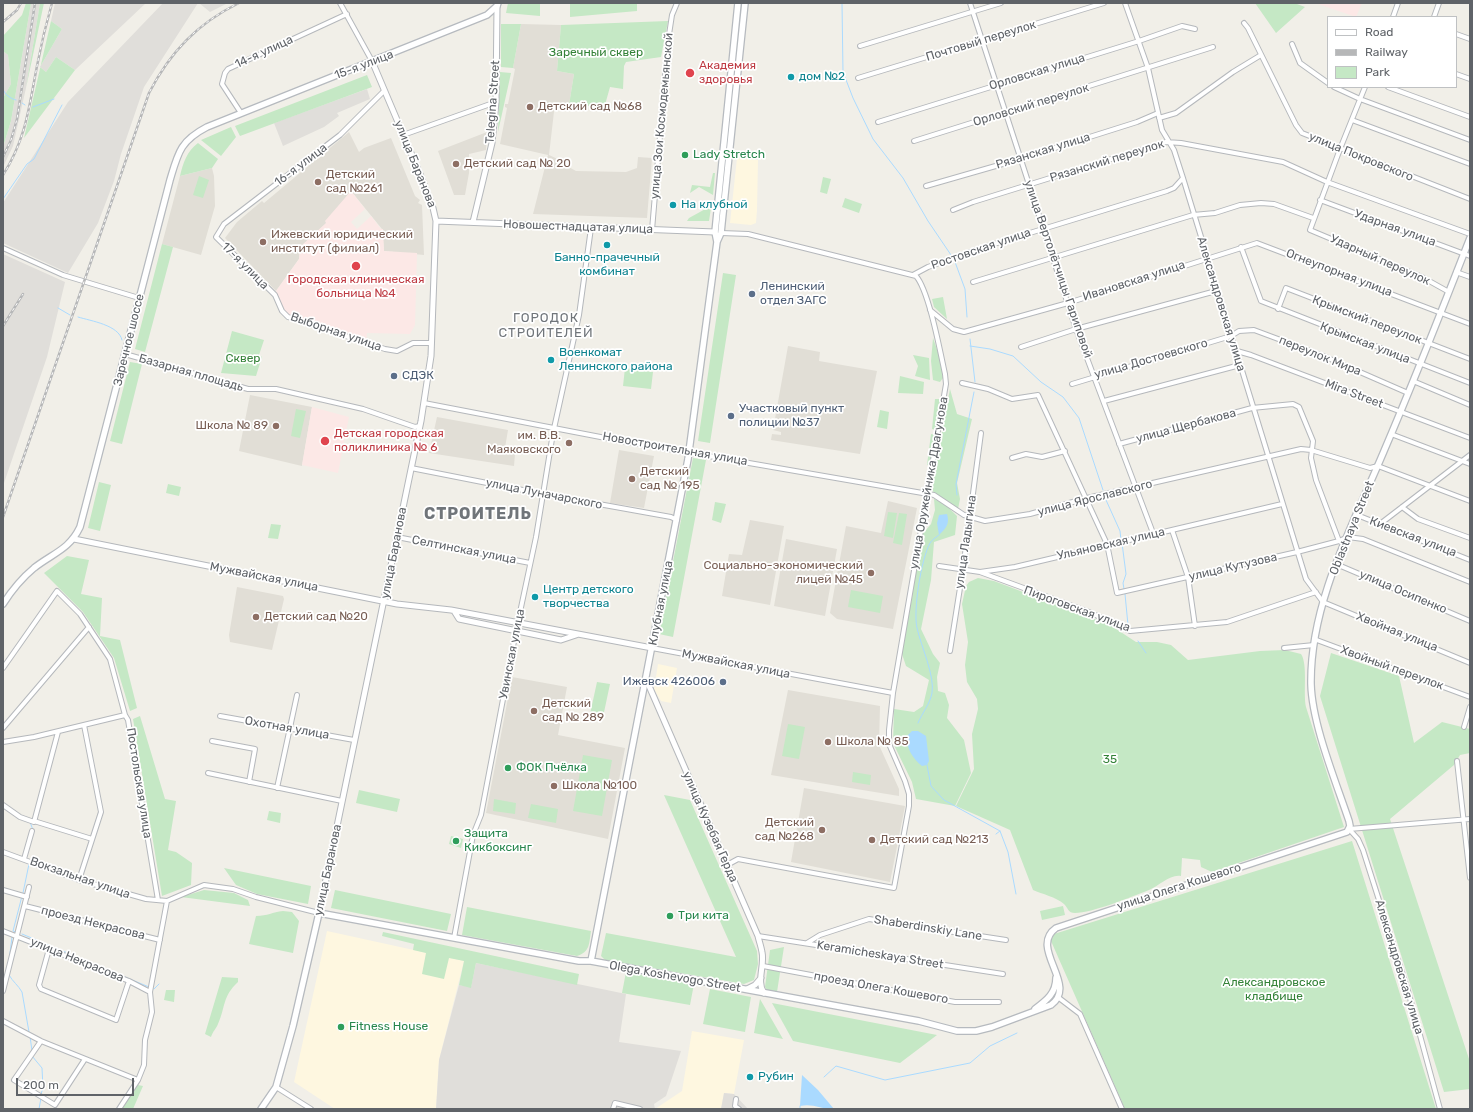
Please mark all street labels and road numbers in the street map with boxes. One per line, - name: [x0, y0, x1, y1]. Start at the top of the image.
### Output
- street label: Почтовый переулок: [924, 17, 1038, 65]
- street label: 14-я улица: [233, 32, 295, 72]
- street label: улица Зои Космодемьянской: [648, 32, 676, 200]
- street label: 15-я улица: [332, 47, 396, 83]
- street label: Орловская улица: [987, 51, 1087, 93]
- street label: Telegina Street: [483, 60, 503, 144]
- street label: Орловский переулок: [971, 81, 1091, 129]
- street label: улица Баранова: [391, 118, 439, 210]
- street label: улица Покровского: [1307, 129, 1415, 185]
- street label: Рязанская улица: [994, 130, 1092, 172]
- street label: Рязанский переулок: [1048, 137, 1166, 185]
- street label: 16-я улица: [272, 141, 330, 189]
- street label: улица Вертолётчицы Гариповой: [1021, 178, 1095, 360]
- street label: Ударная улица: [1352, 207, 1438, 249]
- street label: Новошестнадцатая улица: [503, 217, 653, 237]
- street label: Ростовская улица: [929, 225, 1033, 273]
- street label: Ударный переулок: [1328, 231, 1432, 289]
- street label: Александровская улица: [1194, 235, 1248, 373]
- street label: 17-я улица: [218, 239, 272, 293]
- street label: Огнеупорная улица: [1284, 246, 1394, 300]
- street label: Ивановская улица: [1081, 258, 1187, 304]
- street label: Заречное шоссе: [111, 292, 147, 388]
- street label: Крымский переулок: [1310, 292, 1424, 348]
- street label: Выборная улица: [289, 310, 383, 354]
- street label: Крымская улица: [1318, 319, 1412, 367]
- street label: переулок Мира: [1277, 333, 1363, 379]
- street label: улица Достоевского: [1093, 336, 1209, 382]
- street label: Базарная площадь: [137, 351, 245, 395]
- street label: Mira Street: [1323, 376, 1385, 412]
- street label: улица Оружейника Драгунова: [907, 396, 951, 570]
- street label: улица Щербакова: [1134, 406, 1238, 446]
- street label: Новостроительная улица: [601, 429, 749, 469]
- street label: улица Луначарского: [485, 476, 603, 512]
- street label: улица Ярославского: [1036, 477, 1154, 519]
- street label: Oblastnaya Street: [1327, 479, 1377, 577]
- street label: улица Ладыгина: [952, 494, 980, 590]
- street label: улица Баранова: [378, 506, 410, 600]
- street label: Киевская улица: [1367, 514, 1459, 560]
- street label: Ульяновская улица: [1056, 525, 1166, 563]
- street label: Селтинская улица: [411, 533, 517, 567]
- street label: улица Кутузова: [1187, 550, 1279, 584]
- street label: Мужвайская улица: [209, 559, 319, 595]
- street label: Клубная улица: [646, 559, 676, 647]
- street label: улица Осипенко: [1357, 567, 1449, 617]
- street label: Пироговская улица: [1022, 583, 1132, 635]
- street label: Увинская улица: [496, 608, 528, 700]
- street label: Хвойная улица: [1354, 609, 1440, 655]
- street label: Хвойный переулок: [1339, 643, 1445, 693]
- street label: Мужвайская улица: [681, 646, 791, 682]
- street label: Охотная улица: [244, 713, 330, 743]
- street label: Постольская улица: [123, 727, 155, 839]
- street label: улица Кузебая Герда: [679, 769, 741, 885]
- street label: улица Баранова: [311, 823, 345, 917]
- street label: Вокзальная улица: [28, 854, 132, 902]
- street label: улица Олега Кошевого: [1115, 860, 1243, 914]
- street label: Александровская улица: [1372, 898, 1426, 1036]
- street label: проезд Некрасова: [40, 903, 146, 943]
- street label: Shaberdinskiy Lane: [873, 912, 983, 944]
- street label: улица Некрасова: [28, 935, 126, 985]
- street label: Keramicheskaya Street: [816, 938, 944, 972]
- street label: Olega Koshevogo Street: [608, 958, 742, 996]
- street label: проезд Олега Кошевого: [813, 969, 949, 1007]

